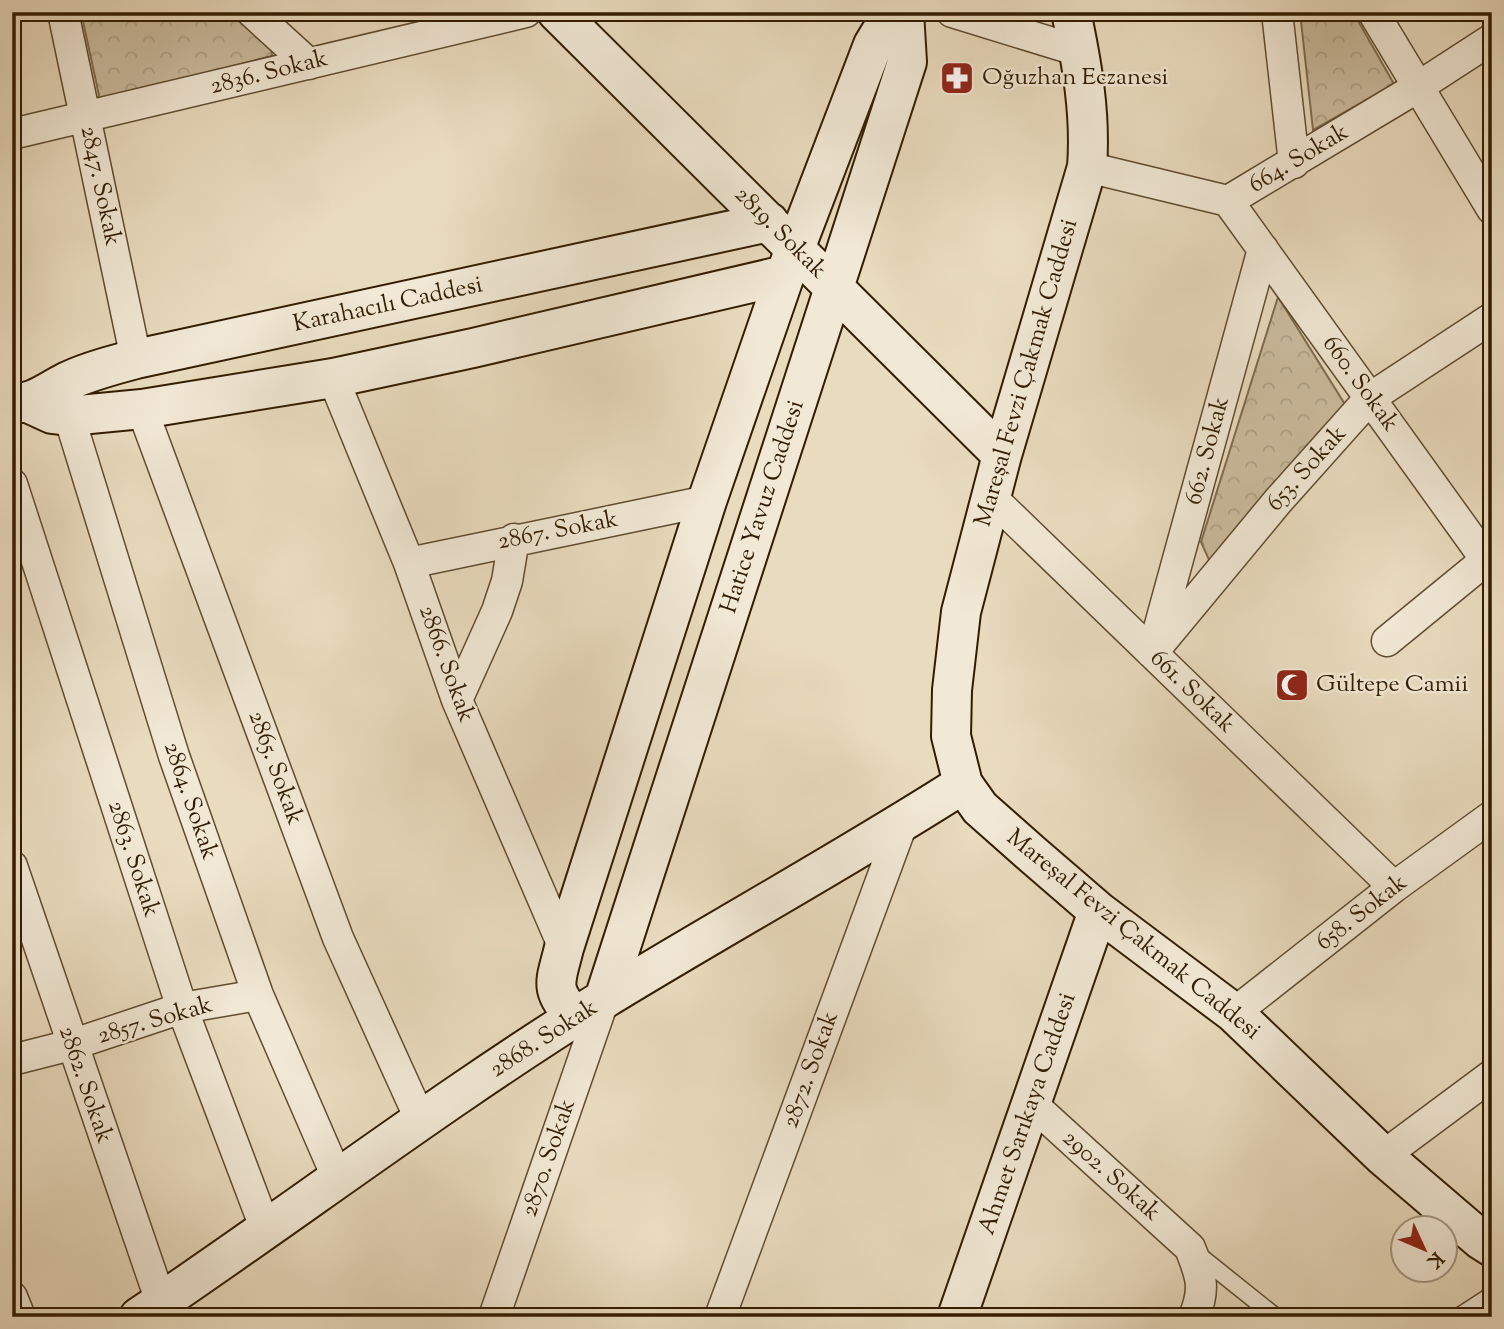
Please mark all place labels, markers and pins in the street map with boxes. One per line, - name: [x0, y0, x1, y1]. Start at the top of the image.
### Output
- pharmacy icon: Oğuzhan Eczanesi: [938, 59, 976, 97]
- place label: Oğuzhan Eczanesi: [982, 61, 1169, 95]
- mosque icon: Gültepe Camii: [1273, 666, 1311, 704]
- place label: Gültepe Camii: [1316, 668, 1468, 702]

